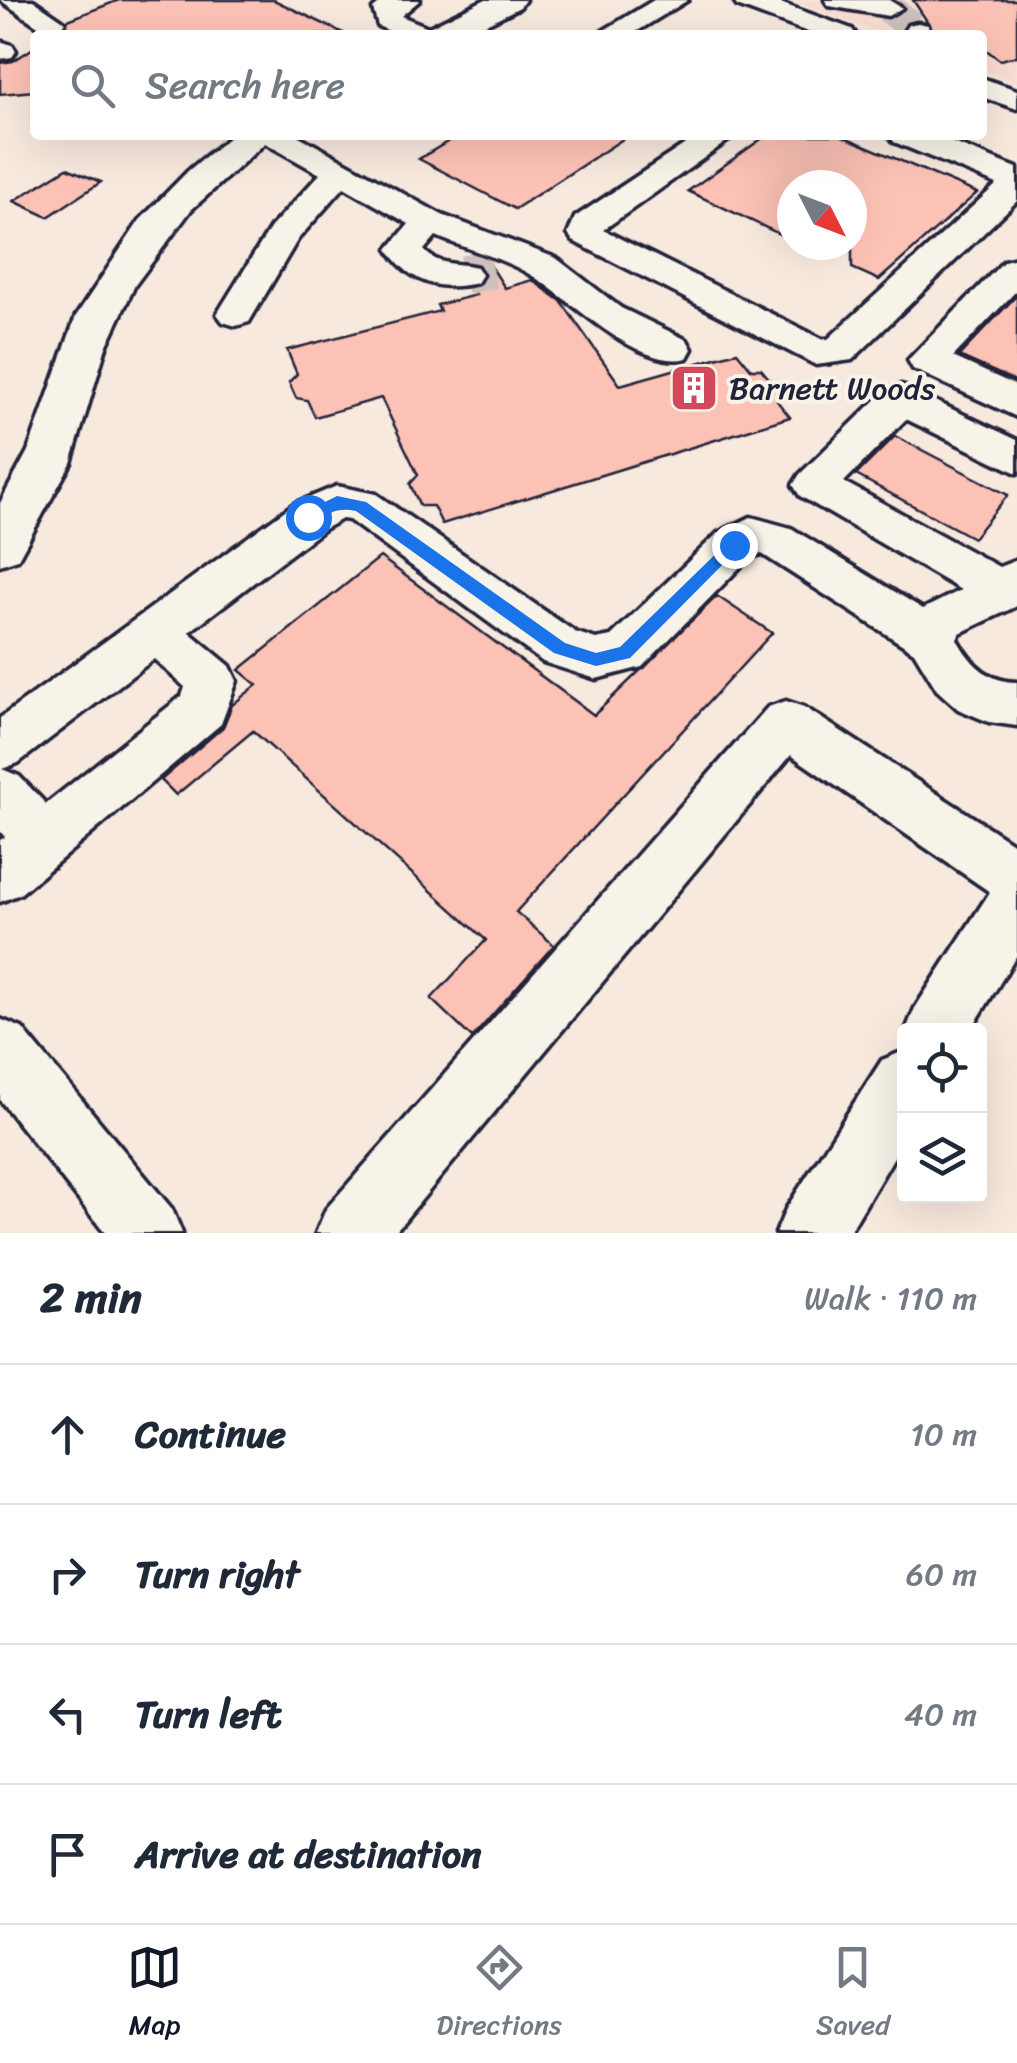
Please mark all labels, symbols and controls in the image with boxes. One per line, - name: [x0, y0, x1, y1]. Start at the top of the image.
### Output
- search box: [30, 30, 987, 140]
- text: Search here: [145, 52, 345, 119]
- icon: search: [65, 58, 120, 113]
- north arrow: [777, 170, 867, 260]
- place label: Barnett Woods: [729, 360, 935, 417]
- building icon: Barnett Woods: [668, 362, 720, 414]
- route start: [286, 495, 332, 541]
- route end: [712, 523, 758, 569]
- map controls: [897, 1023, 987, 1203]
- button: locate: [897, 1023, 987, 1113]
- button: layers: [897, 1113, 987, 1203]
- text: 2 min: [40, 1261, 142, 1335]
- text: Walk · 110 m: [804, 1270, 977, 1327]
- text: Continue: [135, 1401, 286, 1468]
- text: 10 m: [910, 1406, 977, 1463]
- icon: ahead: [40, 1407, 95, 1462]
- text: Turn right: [135, 1541, 300, 1608]
- text: 60 m: [906, 1546, 977, 1603]
- icon: right: [40, 1547, 95, 1602]
- text: Turn left: [135, 1681, 281, 1748]
- text: 40 m: [904, 1686, 977, 1743]
- icon: left: [40, 1687, 95, 1742]
- text: Arrive at destination: [135, 1821, 482, 1888]
- icon: arrive: [40, 1827, 95, 1882]
- tab: Map: [127, 1940, 182, 2049]
- tab: Directions: [436, 1940, 562, 2049]
- tab: Saved: [816, 1940, 890, 2049]

